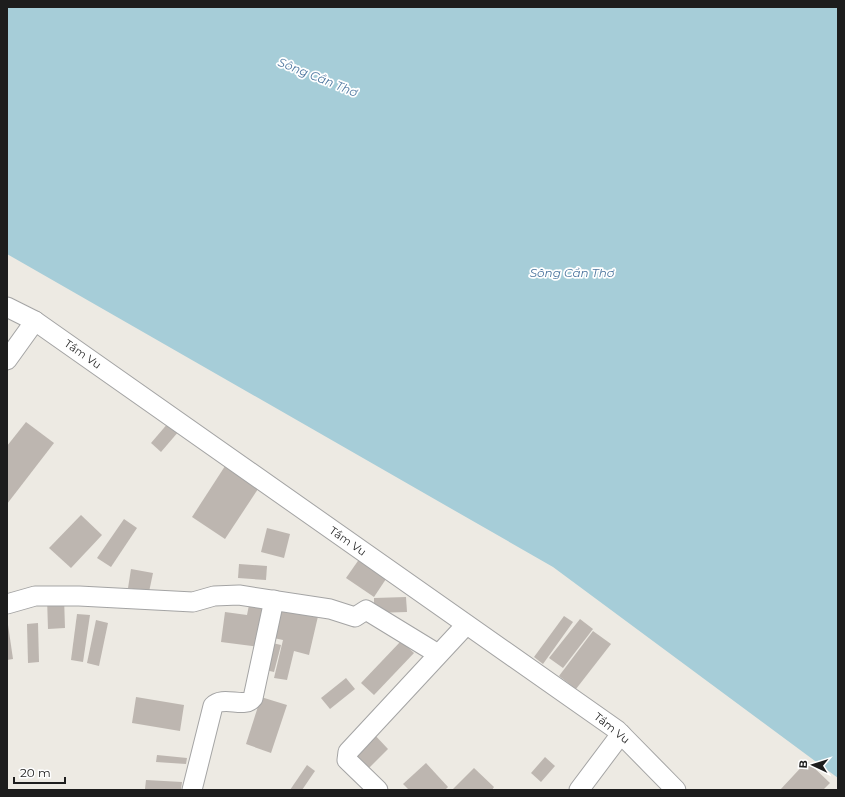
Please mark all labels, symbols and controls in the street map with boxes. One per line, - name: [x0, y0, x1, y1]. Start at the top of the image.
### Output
- water label: Sông Cần Thơ: [276, 54, 360, 100]
- water label: Sông Cần Thơ: [530, 265, 615, 280]
- street label: Tầm Vu: [62, 336, 104, 372]
- street label: Tầm Vu: [327, 523, 369, 559]
- street label: Tầm Vu: [591, 709, 633, 747]
- north arrow: [793, 745, 833, 785]
- scale bar: [14, 759, 65, 785]
- text: B: [796, 760, 810, 769]
- text: 20 m: [20, 765, 51, 780]

